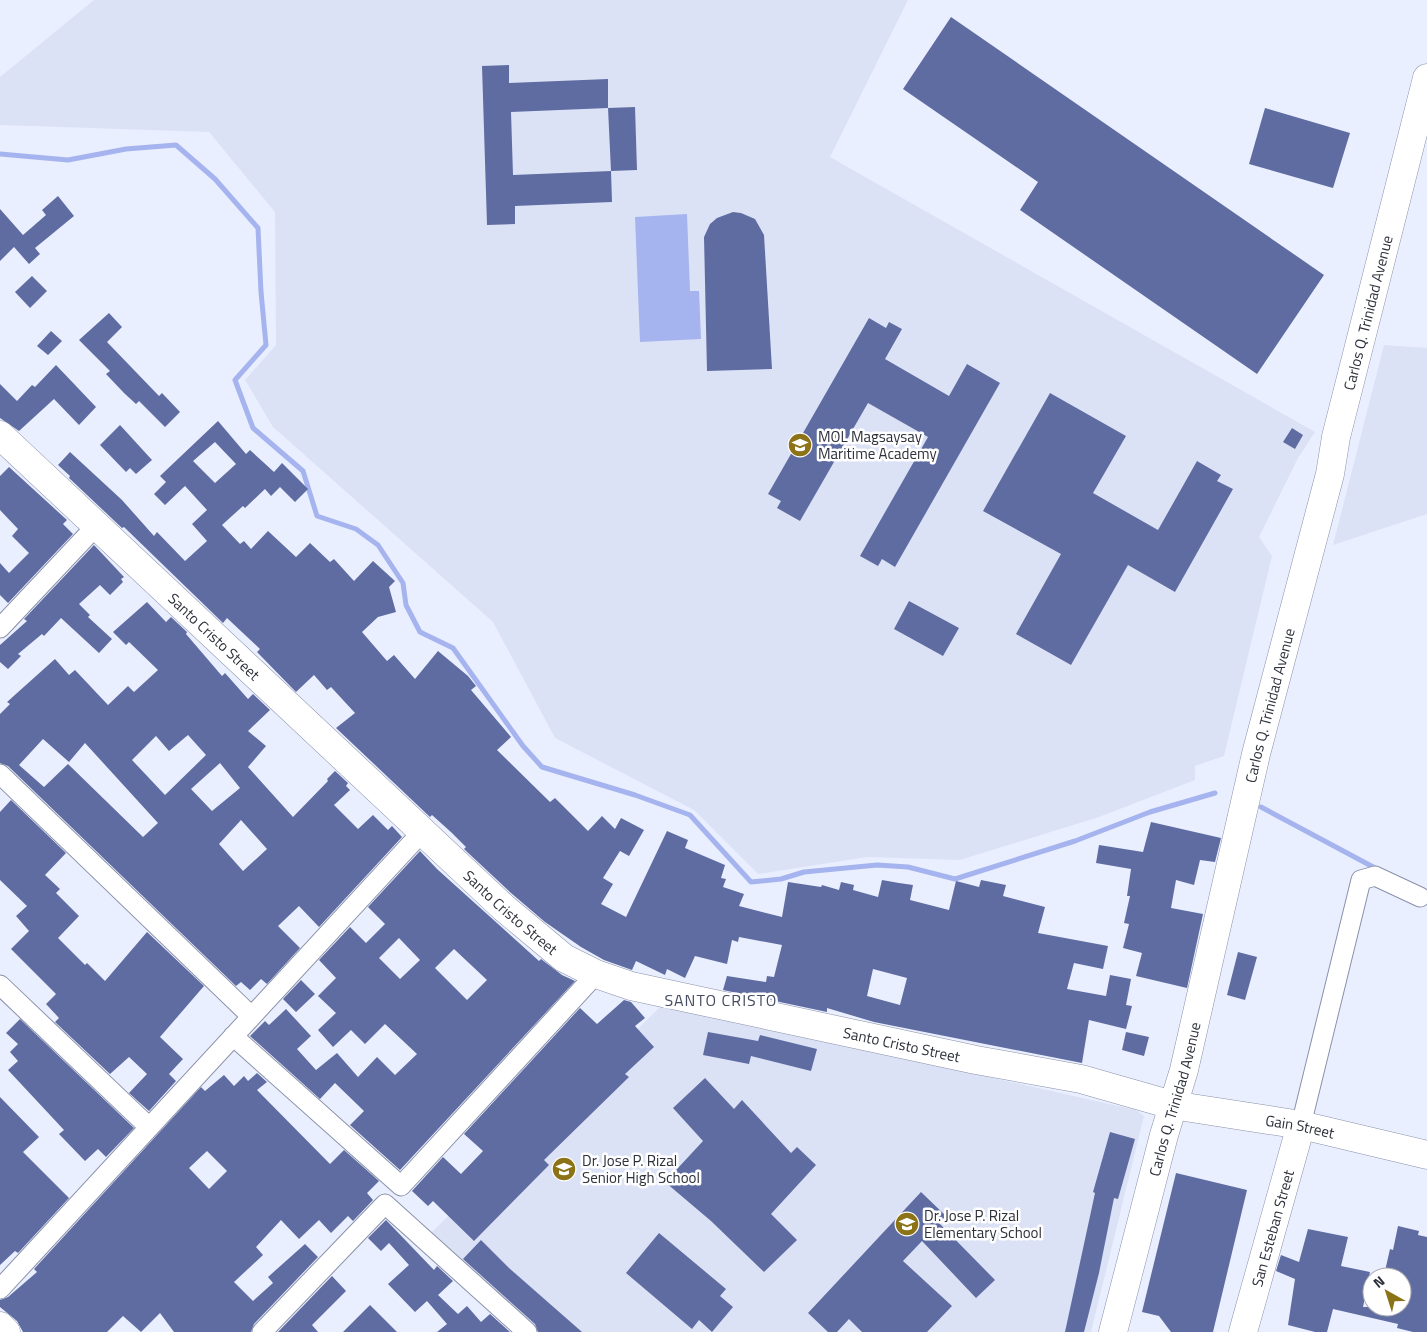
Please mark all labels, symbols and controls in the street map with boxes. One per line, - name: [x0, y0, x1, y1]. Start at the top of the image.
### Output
- street label: Carlos Q. Trinidad Avenue: [1337, 233, 1398, 393]
- place label: MOL Magsaysay Maritime Academy: [818, 425, 937, 465]
- school or university icon: MOL Magsaysay Maritime Academy: [787, 432, 813, 458]
- street label: Santo Cristo Street: [163, 587, 266, 686]
- street label: Carlos Q. Trinidad Avenue: [1238, 625, 1300, 785]
- street label: Santo Cristo Street: [458, 864, 564, 960]
- district label: SANTO CRISTO: [665, 988, 777, 1012]
- street label: Santo Cristo Street: [841, 1020, 963, 1068]
- street label: Carlos Q. Trinidad Avenue: [1142, 1020, 1206, 1179]
- street label: Gain Street: [1264, 1108, 1338, 1144]
- place label: Dr. Jose P. Rizal Senior High School: [582, 1149, 700, 1189]
- school or university icon: Dr. Jose P. Rizal Senior High School: [551, 1156, 577, 1182]
- street label: San Esteban Street: [1245, 1166, 1300, 1289]
- place label: Dr. Jose P. Rizal Elementary School: [924, 1204, 1042, 1244]
- school or university icon: Dr. Jose P. Rizal Elementary School: [894, 1211, 920, 1237]
- north arrow: [1362, 1267, 1412, 1317]
- text: N: [1368, 1270, 1389, 1293]

